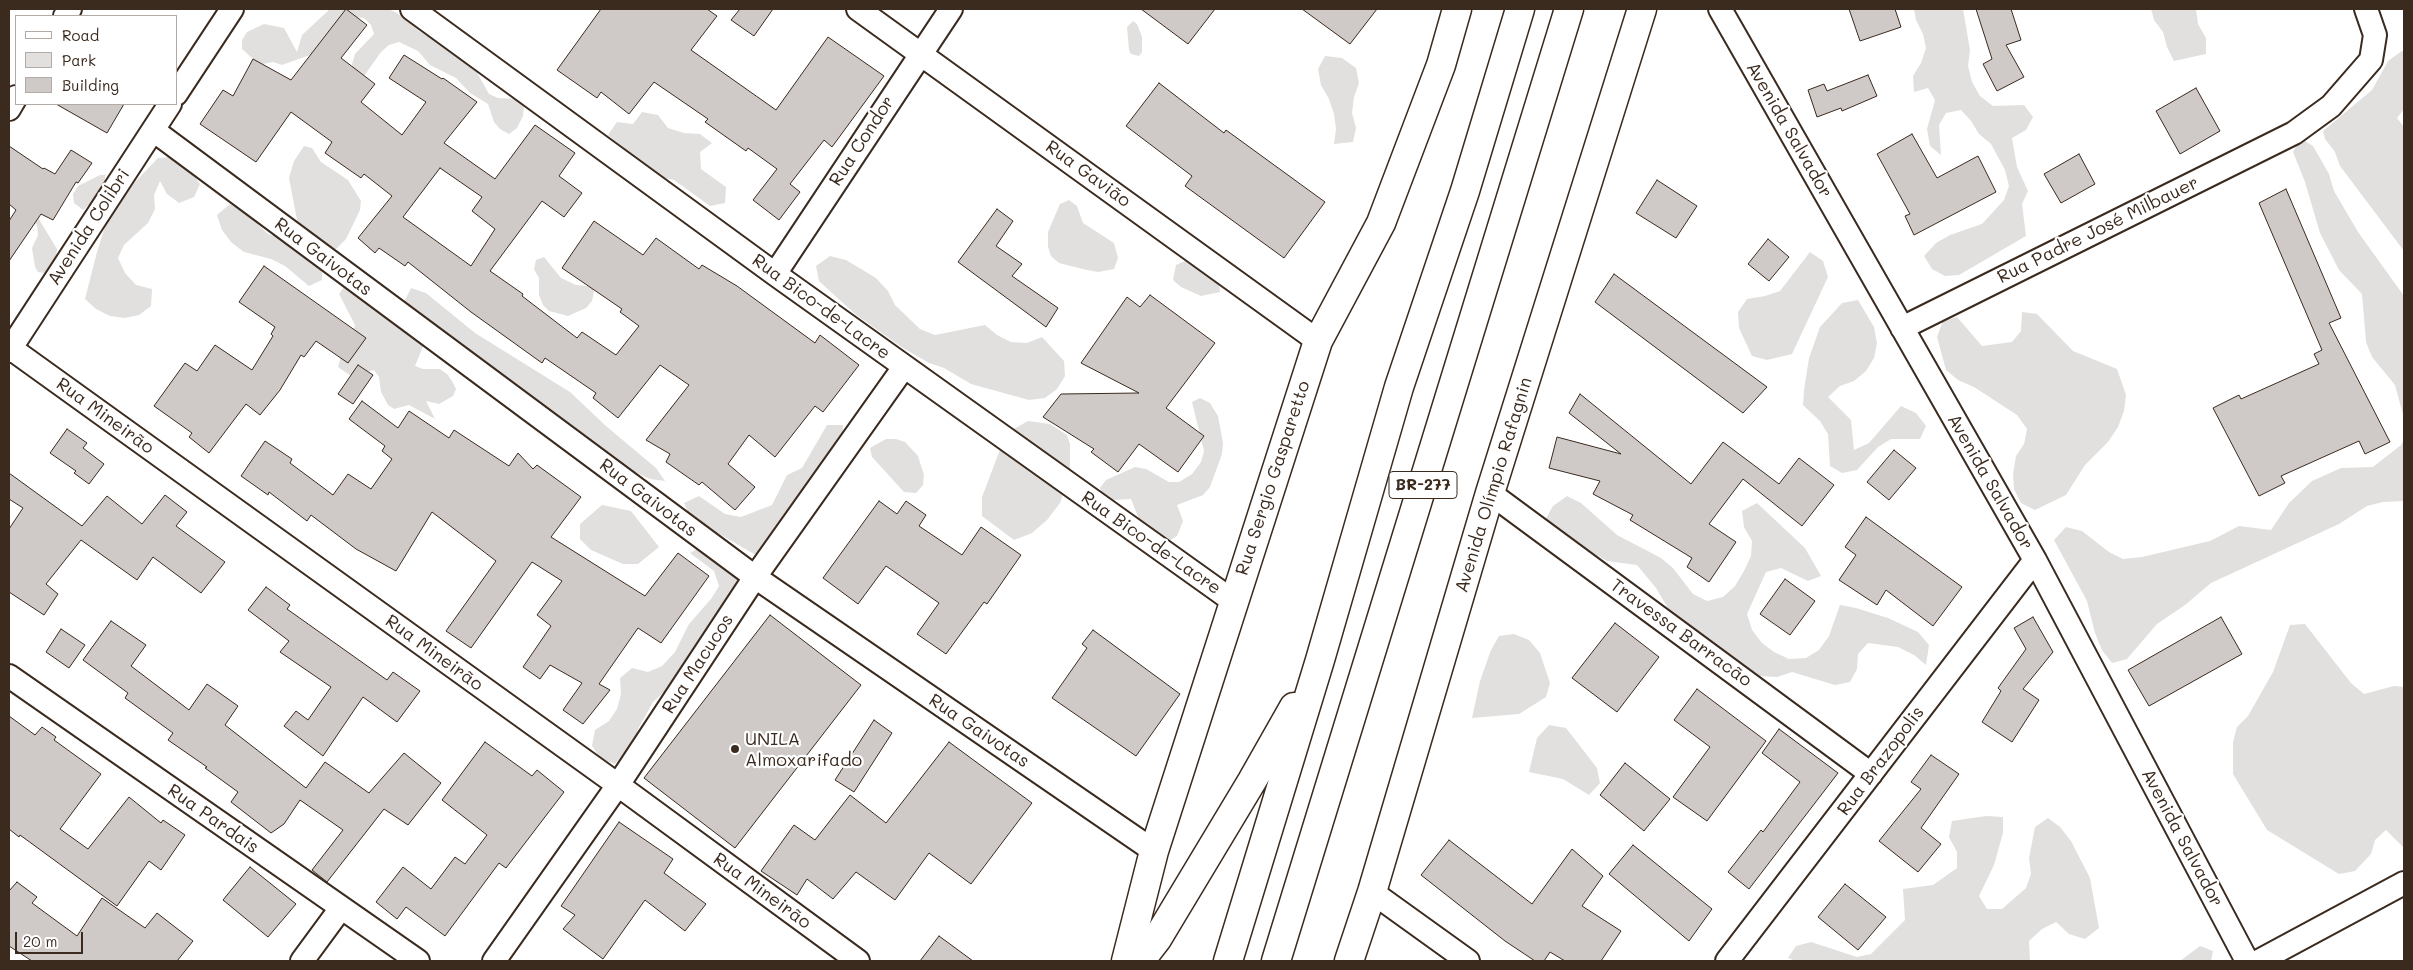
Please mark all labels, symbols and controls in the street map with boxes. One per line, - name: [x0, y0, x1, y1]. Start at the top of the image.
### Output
- legend: [15, 15, 178, 105]
- text: Road: [62, 25, 99, 45]
- text: Park: [62, 50, 96, 70]
- street label: Avenida Salvador: [1741, 58, 1837, 202]
- text: Building: [62, 75, 119, 95]
- street label: Rua Condor: [825, 92, 899, 190]
- street label: Rua Gavião: [1041, 136, 1135, 212]
- street label: Avenida Colibri: [43, 165, 135, 289]
- street label: Rua Padre José Milbauer: [1994, 172, 2202, 288]
- street label: Rua Gaivotas: [270, 213, 376, 301]
- street label: Rua Bico-de-Lacre: [748, 250, 894, 364]
- street label: Rua Mineirão: [52, 373, 158, 459]
- street label: Avenida Olímpio Rafagnin: [1451, 375, 1537, 595]
- street label: Rua Sergio Gasparetto: [1231, 378, 1315, 578]
- street label: Avenida Salvador: [1942, 410, 2038, 554]
- street label: Rua Gaivotas: [595, 454, 701, 542]
- road number: BR-277: [1389, 472, 1457, 498]
- street label: Rua Bico-de-Lacre: [1077, 487, 1225, 599]
- street label: Travessa Barracão: [1606, 574, 1756, 692]
- street label: Rua Mineirão: [381, 610, 487, 696]
- street label: Rua Macucos: [658, 610, 738, 718]
- street label: Rua Gaivotas: [925, 689, 1033, 773]
- street label: Rua Brazopolis: [1833, 702, 1929, 820]
- place label: UNILA Almoxarifado: [745, 728, 862, 771]
- marker: UNILA Almoxarifado: [729, 743, 741, 755]
- street label: Avenida Salvador: [2137, 765, 2227, 911]
- street label: Rua Pardais: [163, 780, 263, 858]
- street label: Rua Mineirão: [709, 848, 815, 934]
- scale bar: [18, 922, 85, 954]
- text: 20 m: [23, 931, 57, 951]

